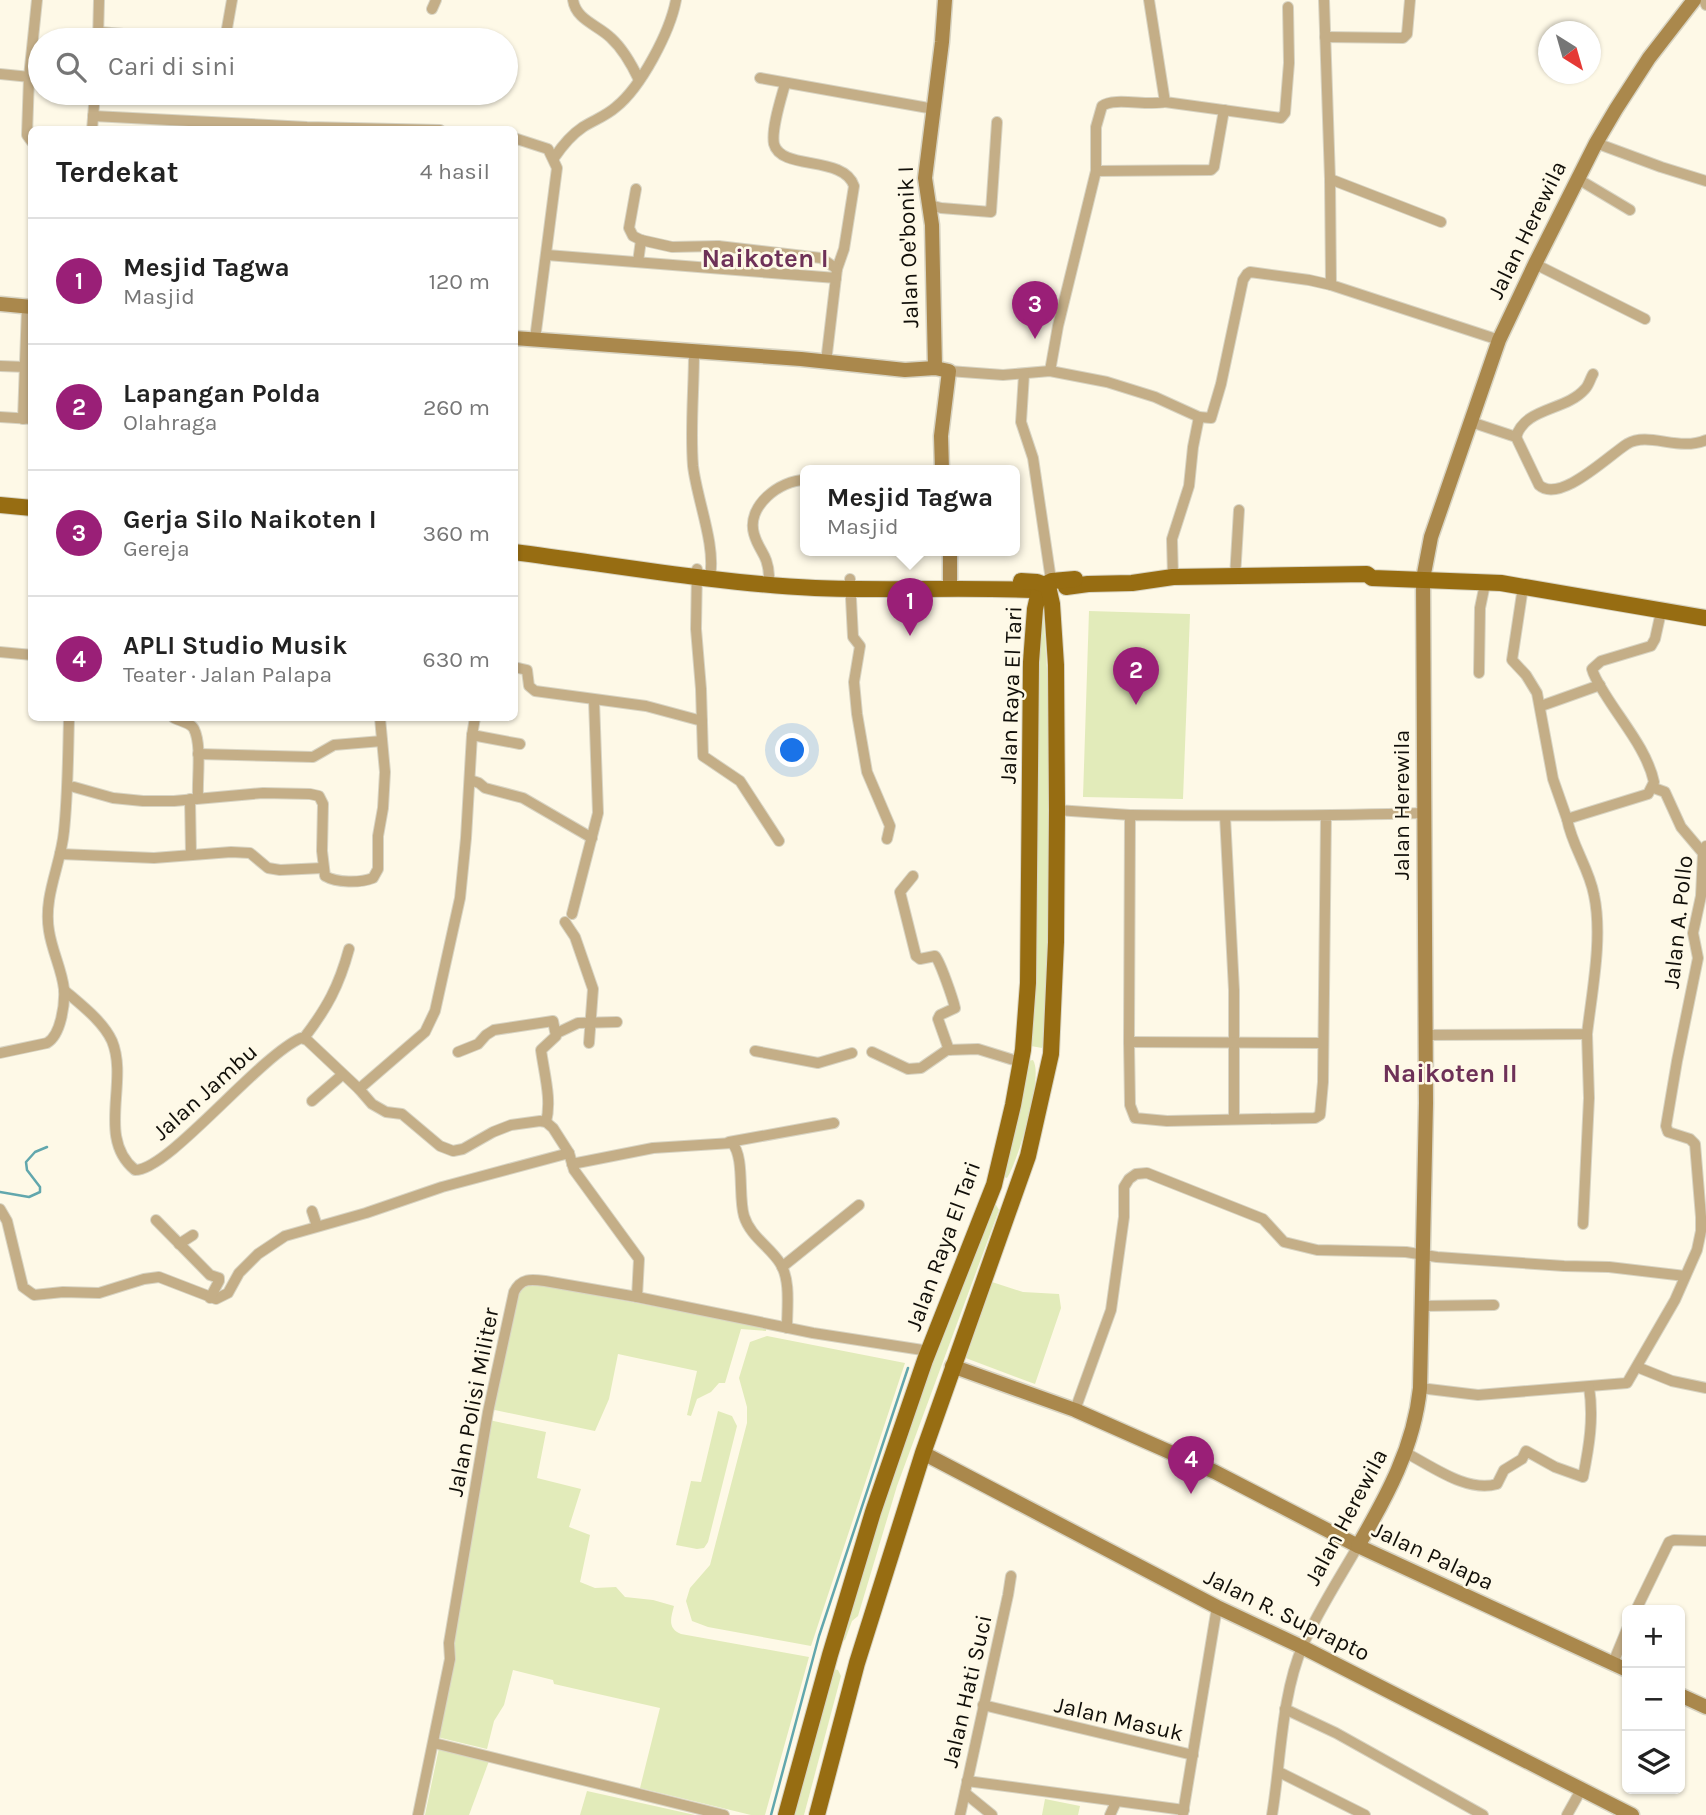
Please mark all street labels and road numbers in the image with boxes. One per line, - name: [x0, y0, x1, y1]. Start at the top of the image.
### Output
- street label: Jalan Herewila: [1482, 157, 1572, 303]
- street label: Jalan Oe'bonik I: [892, 166, 924, 328]
- street label: Jalan Raya El Tari: [994, 606, 1028, 784]
- street label: Jalan Herewila: [1388, 730, 1415, 880]
- street label: Jalan A. Pollo: [1658, 854, 1698, 990]
- street label: Jalan Jambu: [147, 1038, 263, 1146]
- street label: Jalan Raya El Tari: [900, 1158, 986, 1334]
- street label: Jalan Polisi Militer: [441, 1305, 505, 1499]
- street label: Jalan Herewila: [1299, 1444, 1393, 1590]
- street label: Jalan Palapa: [1368, 1516, 1498, 1596]
- street label: Jalan R. Suprapto: [1200, 1563, 1374, 1667]
- street label: Jalan Hati Suci: [936, 1612, 998, 1770]
- street label: Jalan Masuk: [1052, 1691, 1186, 1747]

